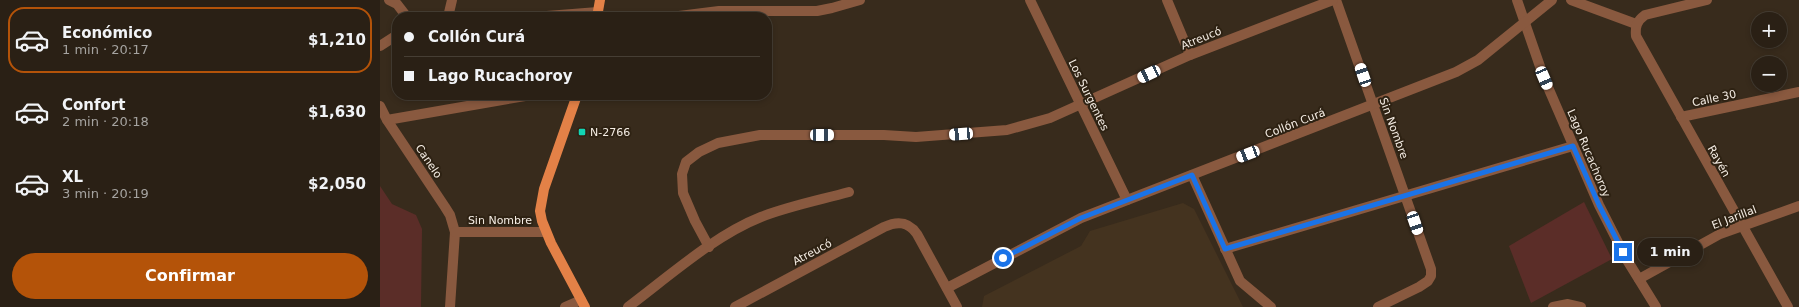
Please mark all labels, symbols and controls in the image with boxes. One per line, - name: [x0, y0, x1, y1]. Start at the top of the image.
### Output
- map controls: [1751, 12, 1787, 92]
- button: +: [1751, 12, 1787, 48]
- icon: car: [14, 22, 50, 58]
- text: Económico: [62, 24, 152, 42]
- street label: Atreucó: [1179, 24, 1224, 52]
- text: Collón Curá: [428, 28, 525, 46]
- text: $1,210: [308, 31, 366, 49]
- text: 1 min · 20:17: [62, 42, 149, 57]
- button: −: [1751, 56, 1787, 92]
- street label: Los Surgentes: [1066, 57, 1112, 133]
- car: [1353, 62, 1373, 88]
- car: [1136, 63, 1162, 85]
- car: [1534, 65, 1554, 91]
- text: Lago Rucachoroy: [428, 67, 573, 85]
- street label: Calle 30: [1691, 87, 1737, 110]
- icon: car: [14, 94, 50, 130]
- text: Confort: [62, 96, 125, 114]
- street label: Sin Nombre: [1376, 96, 1411, 161]
- text: $1,630: [308, 103, 366, 121]
- street label: Collón Curá: [1263, 106, 1327, 141]
- street label: Lago Rucachoroy: [1564, 107, 1613, 200]
- text: 2 min · 20:18: [62, 114, 149, 129]
- place label: N-2766: [590, 126, 630, 139]
- marker: N-2766: [577, 127, 587, 137]
- car: [949, 127, 973, 141]
- car: [810, 129, 834, 141]
- street label: Canelo: [413, 142, 445, 181]
- street label: Rayén: [1705, 143, 1733, 179]
- car: [1235, 144, 1261, 164]
- icon: car: [14, 166, 50, 202]
- text: XL: [62, 168, 83, 186]
- text: $2,050: [308, 175, 366, 193]
- text: 3 min · 20:19: [62, 186, 149, 201]
- street label: El Jarillal: [1710, 203, 1758, 232]
- car: [1405, 210, 1425, 236]
- street label: Sin Nombre: [468, 214, 532, 227]
- street label: Atreucó: [790, 237, 834, 268]
- callout: 1 min: [1637, 238, 1703, 266]
- route end: [1614, 243, 1632, 261]
- text: 1 min: [1650, 244, 1690, 259]
- route start: [994, 249, 1012, 267]
- button: Confirmar: [12, 253, 368, 299]

